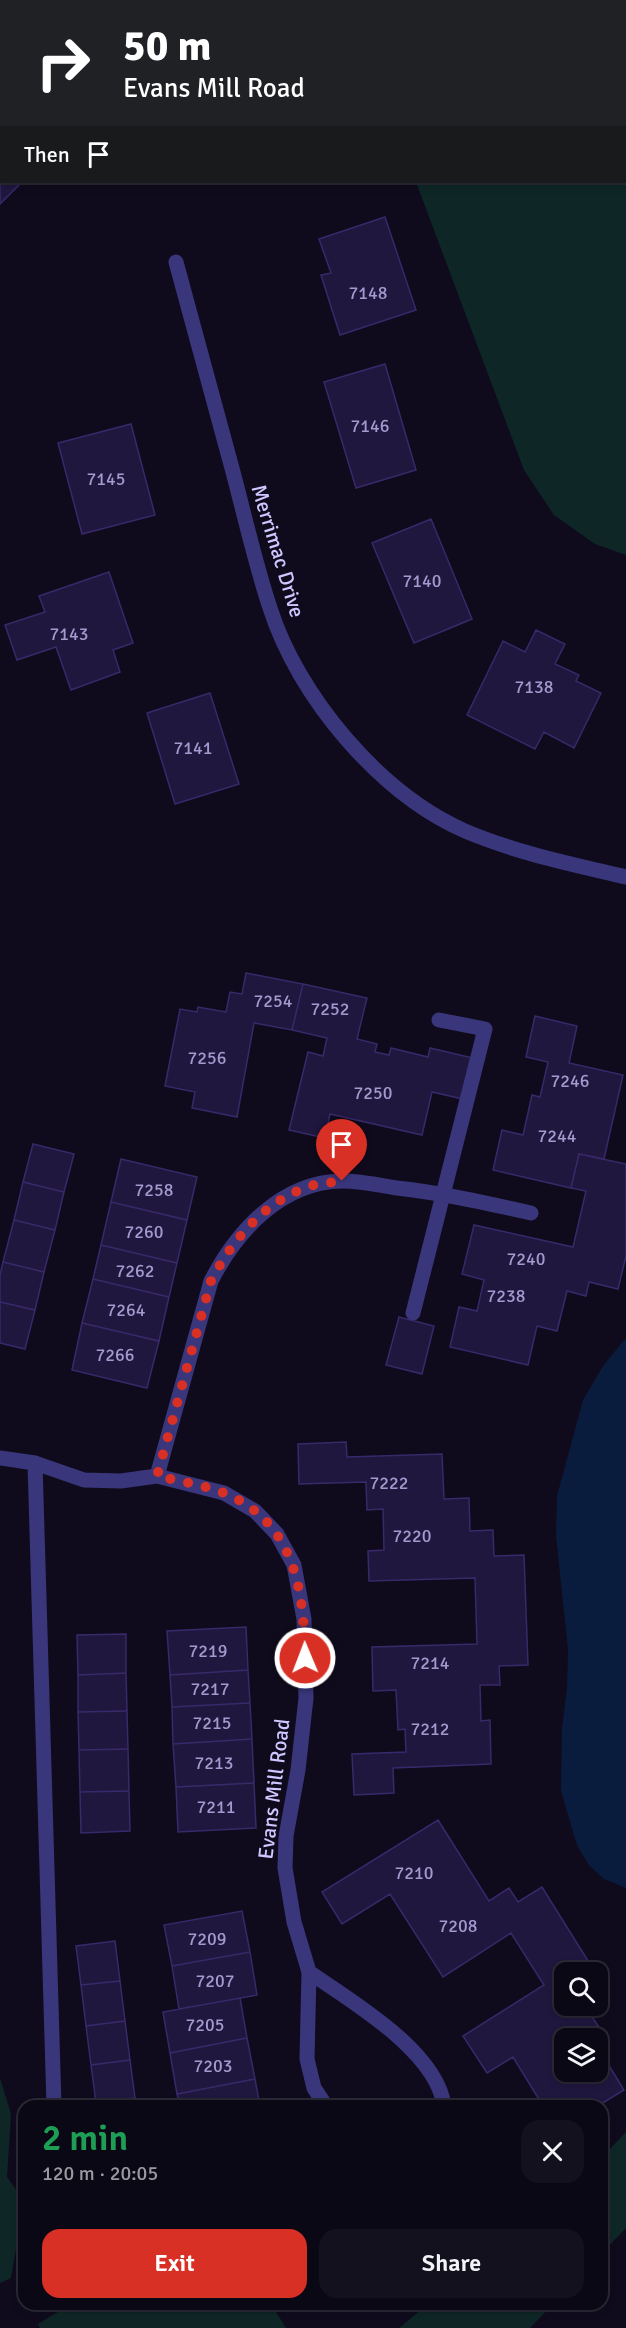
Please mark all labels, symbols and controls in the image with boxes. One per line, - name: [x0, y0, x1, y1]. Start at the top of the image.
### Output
- text: 50 m: [123, 21, 212, 72]
- icon: right: [24, 24, 102, 102]
- text: Evans Mill Road: [123, 72, 305, 105]
- icon: arrive: [82, 138, 115, 171]
- text: Then: [24, 141, 70, 168]
- house number: 7148: [349, 282, 387, 304]
- house number: 7146: [351, 415, 389, 437]
- house number: 7145: [87, 468, 125, 490]
- street label: Merrimac Drive: [245, 481, 311, 621]
- house number: 7140: [403, 570, 441, 592]
- house number: 7143: [50, 623, 88, 645]
- house number: 7138: [515, 676, 553, 698]
- house number: 7141: [174, 737, 212, 759]
- house number: 7254: [254, 990, 293, 1012]
- house number: 7252: [311, 998, 349, 1020]
- house number: 7256: [188, 1047, 226, 1069]
- house number: 7246: [551, 1070, 589, 1092]
- house number: 7250: [354, 1082, 392, 1104]
- pin: [316, 1119, 367, 1181]
- house number: 7244: [538, 1125, 577, 1147]
- icon: arrive: [325, 1128, 358, 1161]
- house number: 7258: [135, 1179, 173, 1201]
- house number: 7260: [125, 1221, 163, 1243]
- house number: 7240: [507, 1248, 545, 1270]
- house number: 7262: [116, 1260, 154, 1282]
- house number: 7238: [487, 1285, 525, 1307]
- house number: 7264: [107, 1299, 146, 1321]
- house number: 7266: [96, 1344, 134, 1366]
- house number: 7222: [370, 1472, 408, 1494]
- house number: 7220: [393, 1525, 431, 1547]
- position arrow: [273, 1626, 337, 1690]
- house number: 7219: [189, 1640, 227, 1662]
- house number: 7214: [411, 1652, 450, 1674]
- house number: 7217: [191, 1678, 229, 1700]
- house number: 7215: [193, 1712, 231, 1734]
- street label: Evans Mill Road: [252, 1717, 296, 1861]
- house number: 7212: [411, 1718, 449, 1740]
- house number: 7213: [195, 1752, 233, 1774]
- house number: 7211: [197, 1796, 235, 1818]
- house number: 7210: [395, 1862, 433, 1884]
- house number: 7208: [439, 1915, 477, 1937]
- house number: 7209: [188, 1928, 226, 1950]
- map controls: [554, 1962, 608, 2082]
- button: search: [554, 1962, 608, 2016]
- house number: 7207: [196, 1970, 234, 1992]
- house number: 7205: [186, 2014, 224, 2036]
- button: layers: [554, 2028, 608, 2082]
- house number: 7203: [194, 2055, 232, 2077]
- text: 2 min: [42, 2116, 128, 2161]
- button: close: [521, 2120, 584, 2183]
- text: 120 m · 20:05: [42, 2161, 158, 2186]
- button: Exit: [42, 2229, 307, 2298]
- button: Share: [319, 2229, 584, 2298]

